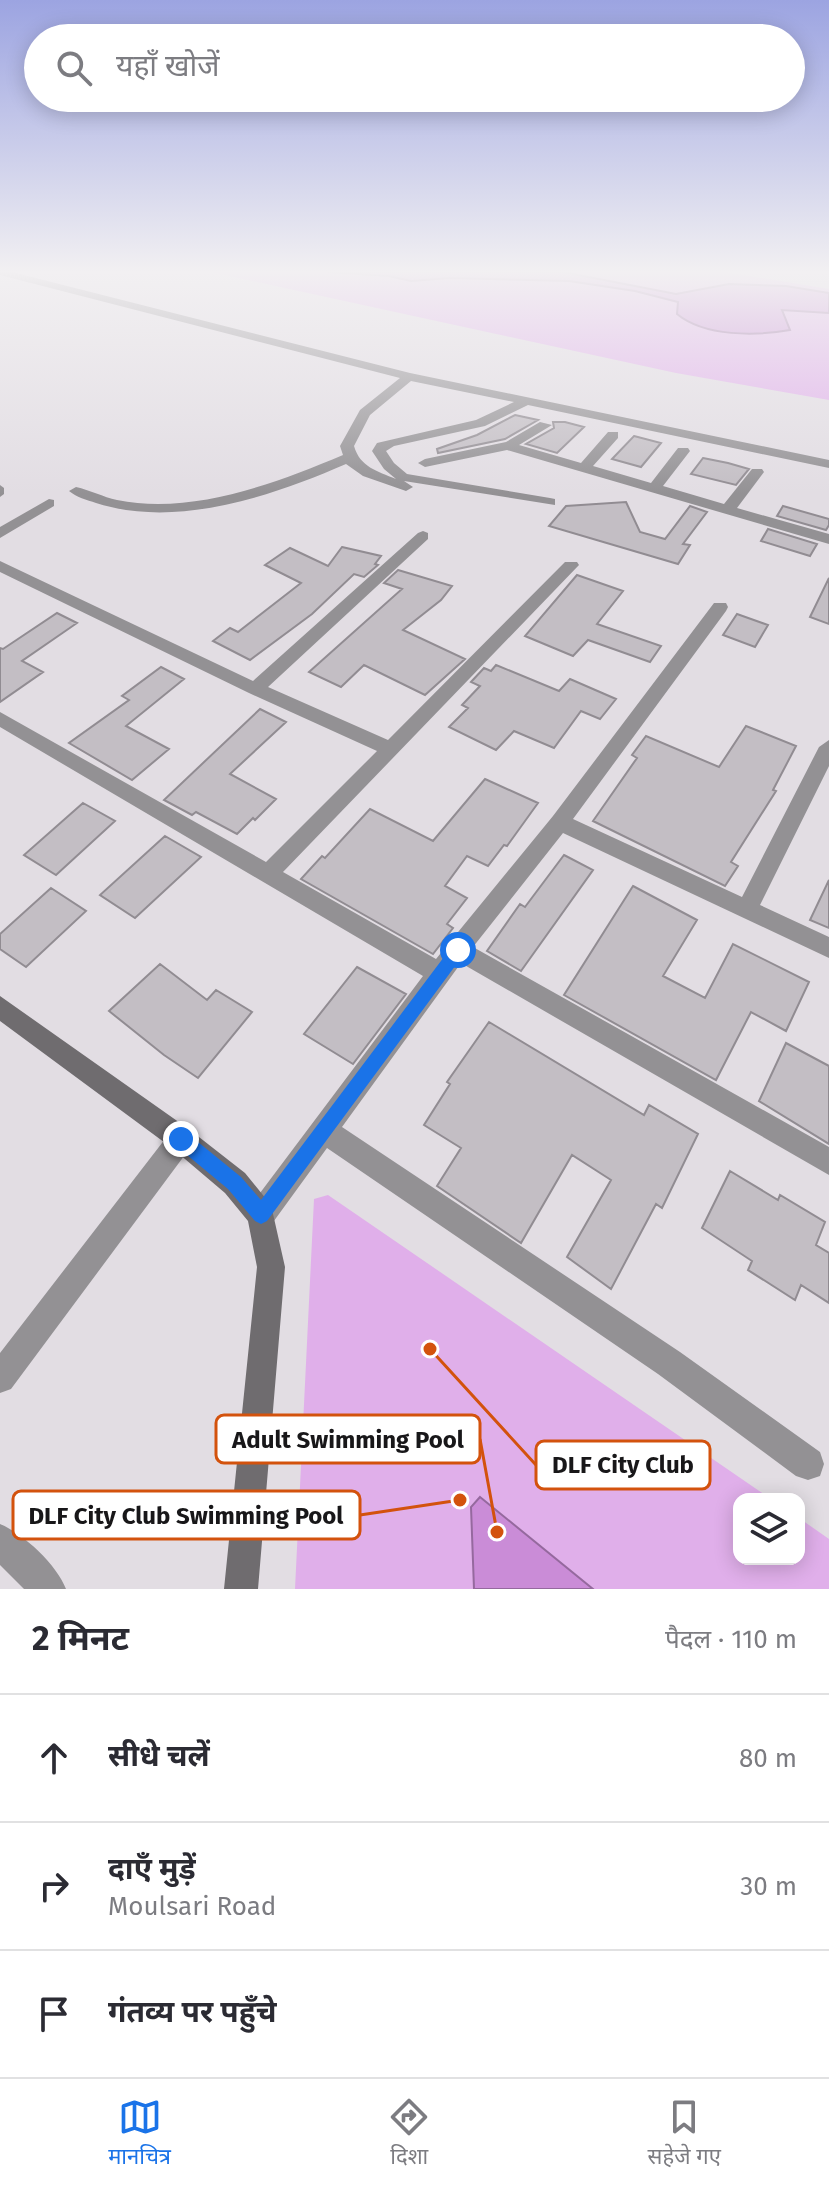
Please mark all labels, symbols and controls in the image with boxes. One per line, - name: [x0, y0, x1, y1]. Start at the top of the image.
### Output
- search box: [24, 24, 805, 112]
- icon: search: [52, 46, 96, 90]
- text: यहाँ खोजें: [116, 48, 220, 84]
- route start: [440, 932, 476, 968]
- route end: [163, 1121, 199, 1157]
- callout: Adult Swimming Pool: [216, 1415, 480, 1463]
- text: Adult Swimming Pool: [231, 1426, 465, 1454]
- callout: DLF City Club: [536, 1441, 710, 1489]
- text: DLF City Club: [552, 1451, 694, 1479]
- callout: DLF City Club Swimming Pool: [13, 1491, 360, 1539]
- map controls: [733, 1493, 805, 1565]
- button: layers: [733, 1493, 805, 1565]
- text: DLF City Club Swimming Pool: [29, 1502, 344, 1530]
- text: 2 मिनट: [32, 1618, 129, 1659]
- text: पैदल · 110 m: [665, 1624, 797, 1655]
- icon: ahead: [32, 1736, 76, 1780]
- text: सीधे चलें: [108, 1738, 210, 1774]
- text: 80 m: [739, 1743, 797, 1774]
- text: दाएँ मुड़ें: [108, 1851, 196, 1887]
- icon: right: [32, 1864, 76, 1908]
- text: 30 m: [740, 1871, 797, 1902]
- text: Moulsari Road: [108, 1891, 276, 1922]
- icon: arrive: [32, 1992, 76, 2036]
- text: गंतव्य पर पहुँचे: [108, 1994, 276, 2030]
- tab: मानचित्र: [108, 2095, 171, 2173]
- tab: दिशा: [387, 2095, 431, 2173]
- tab: सहेजे गए: [648, 2095, 721, 2173]

